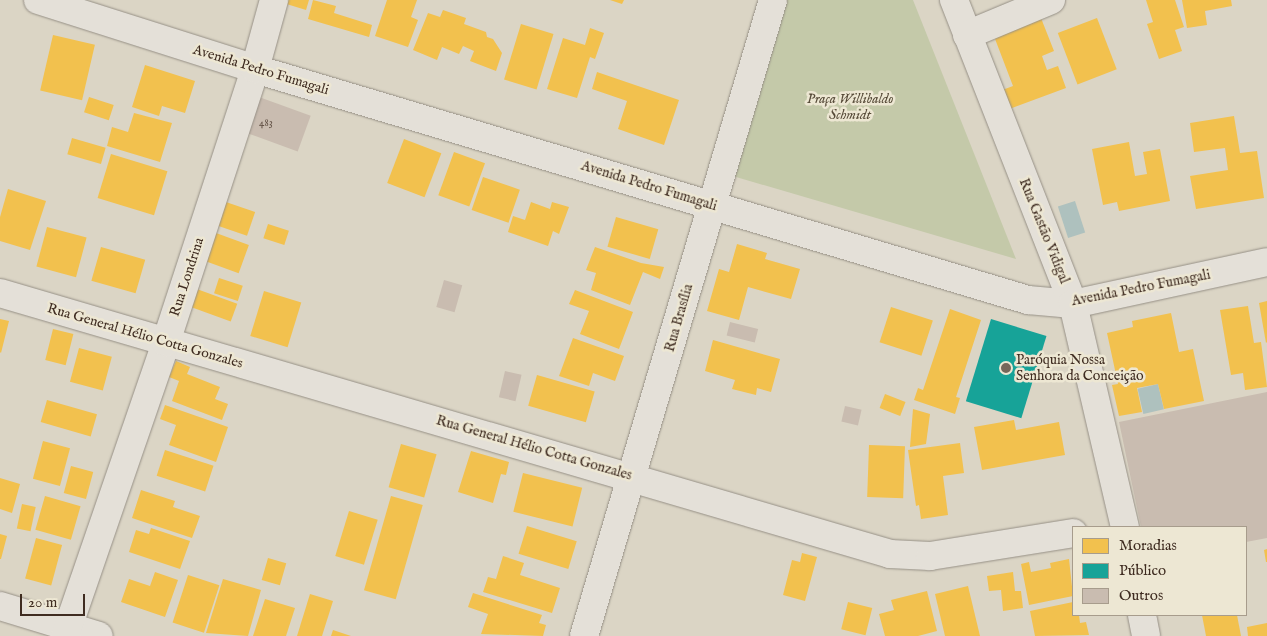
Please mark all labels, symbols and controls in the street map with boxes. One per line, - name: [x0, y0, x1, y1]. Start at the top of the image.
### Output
- street label: Avenida Pedro Fumagali: [191, 41, 331, 99]
- park label: Praça Willibaldo Schmidt: [807, 91, 893, 124]
- house number: 483: [259, 116, 273, 130]
- street label: Avenida Pedro Fumagali: [579, 157, 719, 215]
- street label: Rua Gastão Vidigal: [1015, 176, 1073, 286]
- street label: Rua Londrina: [166, 235, 208, 319]
- street label: Avenida Pedro Fumagali: [1070, 266, 1212, 310]
- street label: Rua Brasília: [661, 282, 697, 354]
- street label: Rua General Hélio Cotta Gonzales: [45, 300, 245, 372]
- place label: Paróquia Nossa Senhora da Conceição: [1016, 352, 1143, 384]
- marker: Paróquia Nossa Senhora da Conceição: [1000, 362, 1012, 374]
- street label: Rua General Hélio Cotta Gonzales: [434, 412, 634, 484]
- legend: [1072, 526, 1247, 616]
- text: Moradias: [1119, 536, 1177, 555]
- text: Público: [1119, 561, 1166, 580]
- scale bar: [22, 584, 88, 616]
- text: Outros: [1119, 586, 1163, 605]
- text: 20 m: [28, 593, 57, 612]

